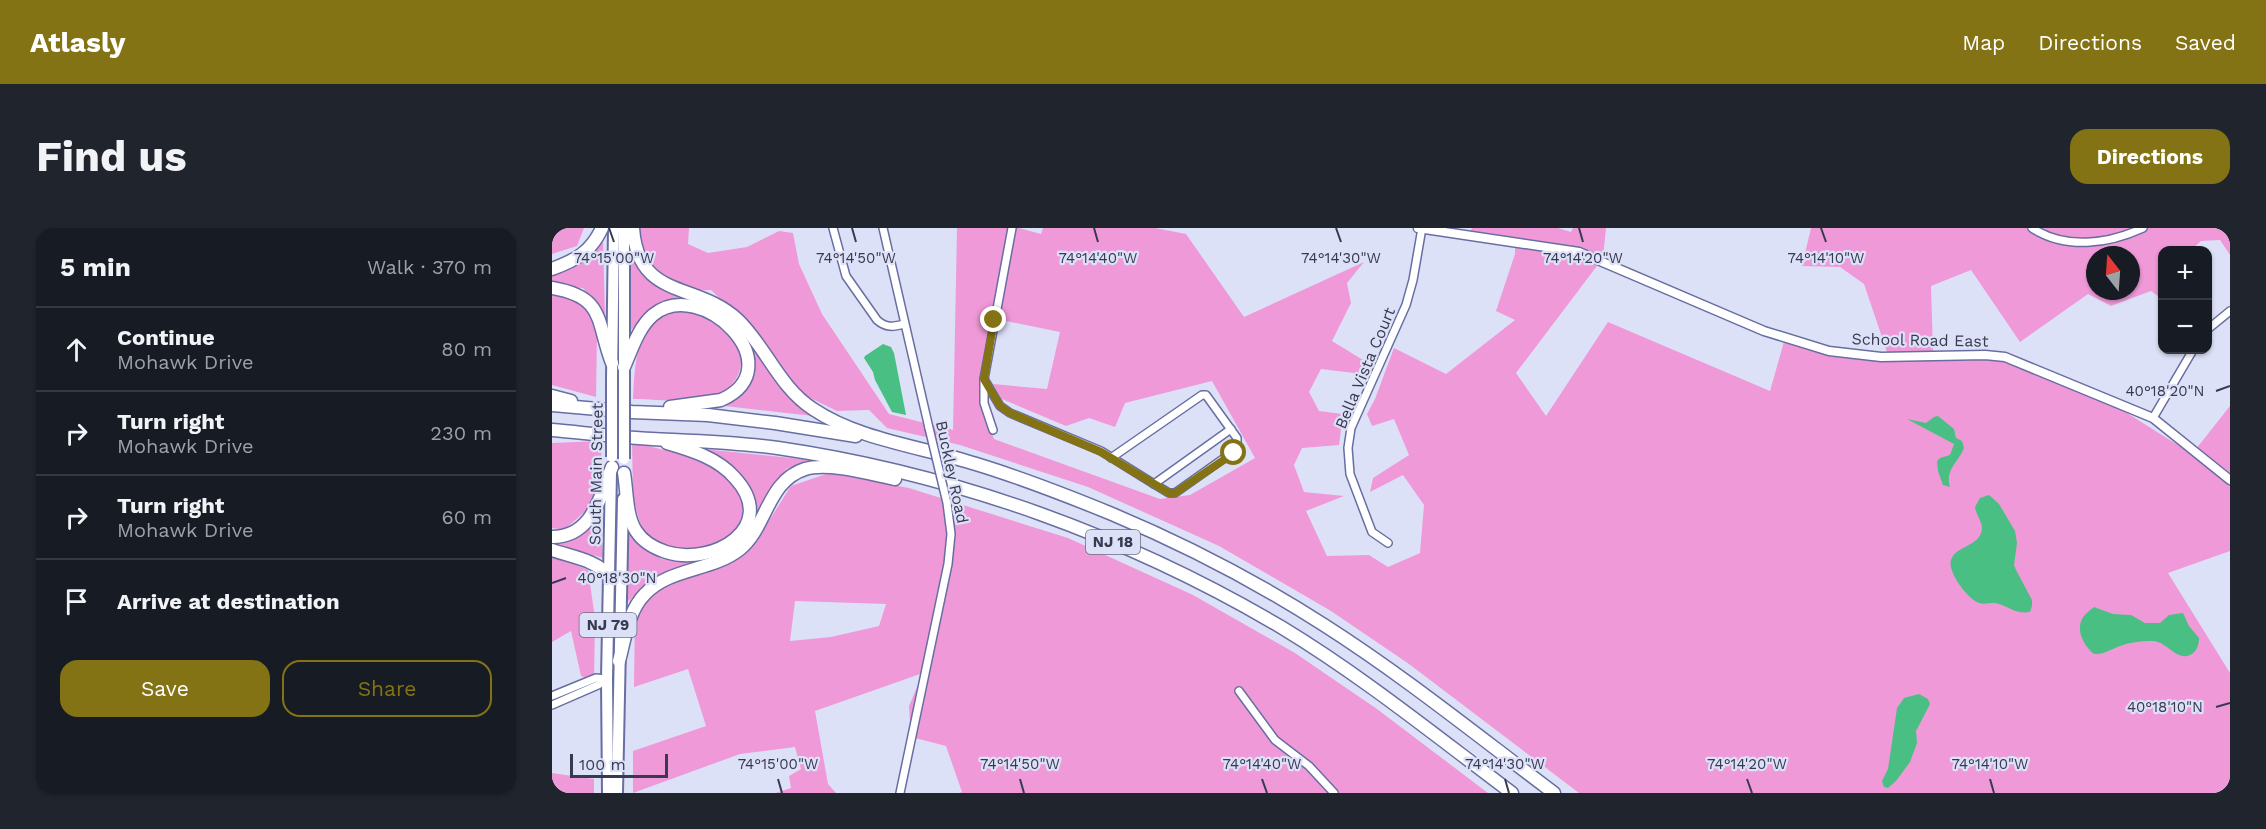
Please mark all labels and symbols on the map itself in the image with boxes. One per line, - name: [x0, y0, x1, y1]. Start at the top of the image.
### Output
- north arrow: [2086, 246, 2140, 300]
- text: 74°15'00"W: [574, 249, 654, 267]
- text: 74°14'50"W: [816, 249, 896, 267]
- text: 74°14'40"W: [1059, 249, 1137, 267]
- text: 74°14'30"W: [1301, 249, 1381, 267]
- text: 74°14'20"W: [1543, 249, 1623, 267]
- text: 74°14'10"W: [1788, 249, 1864, 267]
- street label: Bella Vista Court: [1331, 304, 1399, 432]
- route end: [980, 306, 1006, 332]
- street label: School Road East: [1851, 329, 1989, 351]
- text: 40°18'20"N: [2125, 382, 2205, 400]
- street label: South Main Street: [585, 402, 607, 545]
- street label: Buckley Road: [932, 419, 972, 525]
- route start: [1220, 439, 1246, 465]
- road number: NJ 18: [1086, 530, 1140, 554]
- text: 40°18'30"N: [577, 569, 657, 587]
- road number: NJ 79: [580, 613, 636, 637]
- text: 40°18'10"N: [2127, 698, 2203, 716]
- scale bar: [570, 751, 668, 778]
- text: 74°15'00"W: [738, 755, 818, 773]
- text: 74°14'50"W: [980, 755, 1060, 773]
- text: 74°14'40"W: [1223, 755, 1301, 773]
- text: 74°14'30"W: [1465, 755, 1545, 773]
- text: 74°14'20"W: [1707, 755, 1787, 773]
- text: 74°14'10"W: [1952, 755, 2028, 773]

